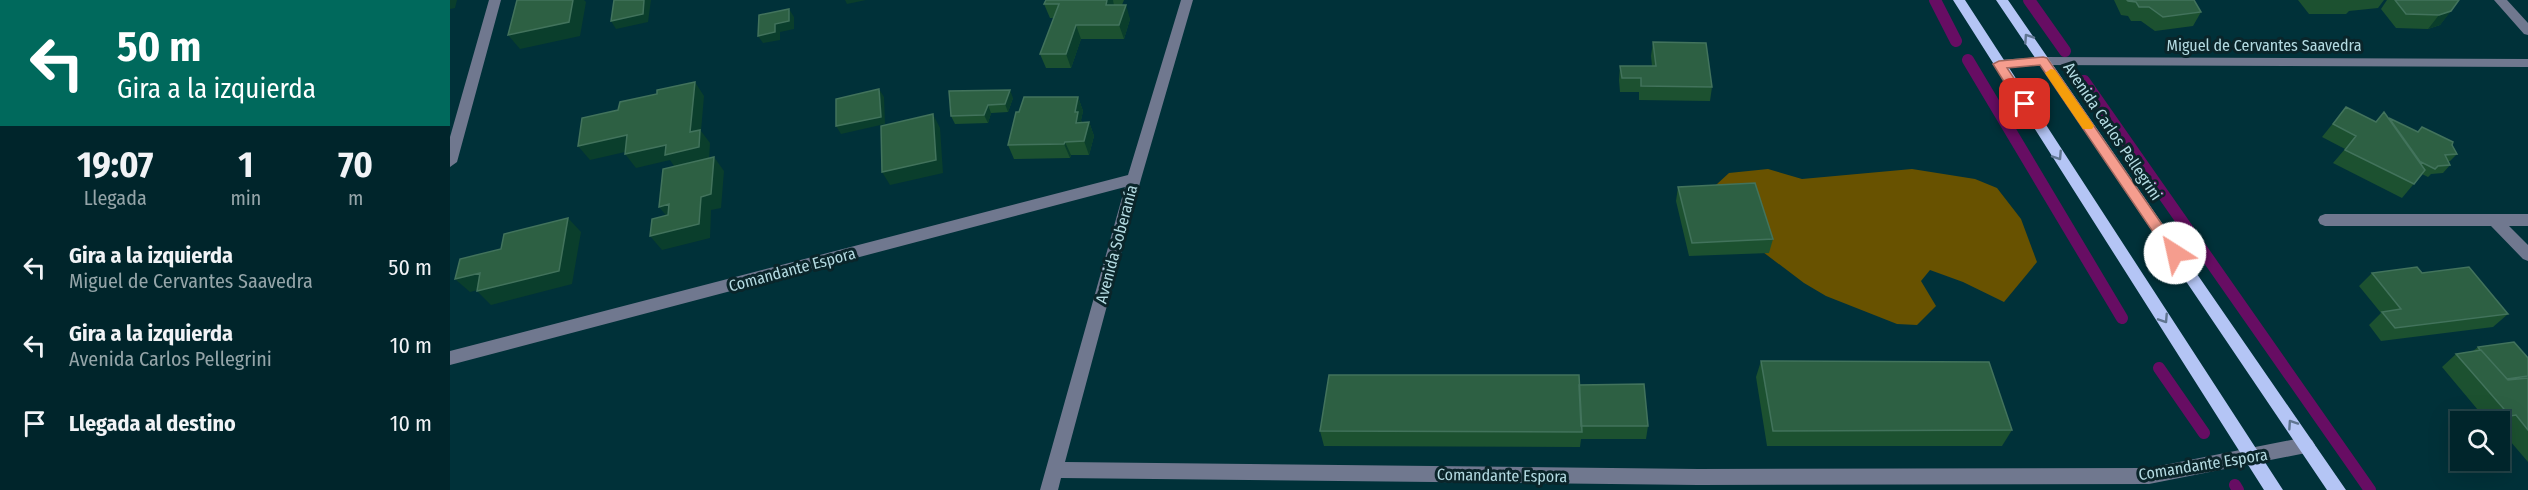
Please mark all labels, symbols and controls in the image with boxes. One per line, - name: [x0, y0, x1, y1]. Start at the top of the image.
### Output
- text: 50 m: [117, 22, 201, 72]
- icon: left: [18, 24, 96, 102]
- one-way arrow: [2024, 34, 2035, 45]
- street label: Miguel de Cervantes Saavedra: [2167, 36, 2362, 55]
- street label: Avenida Carlos Pellegrini: [2059, 59, 2166, 204]
- text: Gira a la izquierda: [117, 73, 316, 105]
- pin: [1999, 78, 2050, 129]
- icon: arrive: [2008, 87, 2041, 120]
- text: 19:07: [77, 143, 153, 187]
- text: 1: [238, 143, 253, 187]
- text: 70: [338, 143, 373, 187]
- one-way arrow: [2051, 149, 2062, 160]
- street label: Avenida Soberanía: [1092, 183, 1141, 306]
- text: Llegada: [84, 186, 147, 210]
- text: min: [230, 186, 261, 210]
- text: m: [348, 186, 363, 210]
- position arrow: [2143, 221, 2207, 285]
- text: Gira a la izquierda: [69, 242, 233, 269]
- street label: Comandante Espora: [727, 243, 858, 296]
- icon: left: [18, 251, 51, 284]
- text: 50 m: [388, 254, 432, 281]
- text: Miguel de Cervantes Saavedra: [69, 269, 313, 293]
- one-way arrow: [2157, 313, 2168, 324]
- text: Gira a la izquierda: [69, 320, 233, 347]
- icon: left: [18, 329, 51, 362]
- text: 10 m: [390, 332, 432, 359]
- text: Avenida Carlos Pellegrini: [69, 347, 272, 371]
- icon: arrive: [18, 407, 51, 440]
- text: Llegada al destino: [69, 410, 236, 437]
- text: 10 m: [390, 410, 432, 437]
- map controls: [2450, 411, 2510, 471]
- button: search: [2450, 411, 2510, 471]
- one-way arrow: [2288, 420, 2299, 431]
- street label: Comandante Espora: [2137, 445, 2269, 484]
- street label: Comandante Espora: [1437, 465, 1568, 486]

